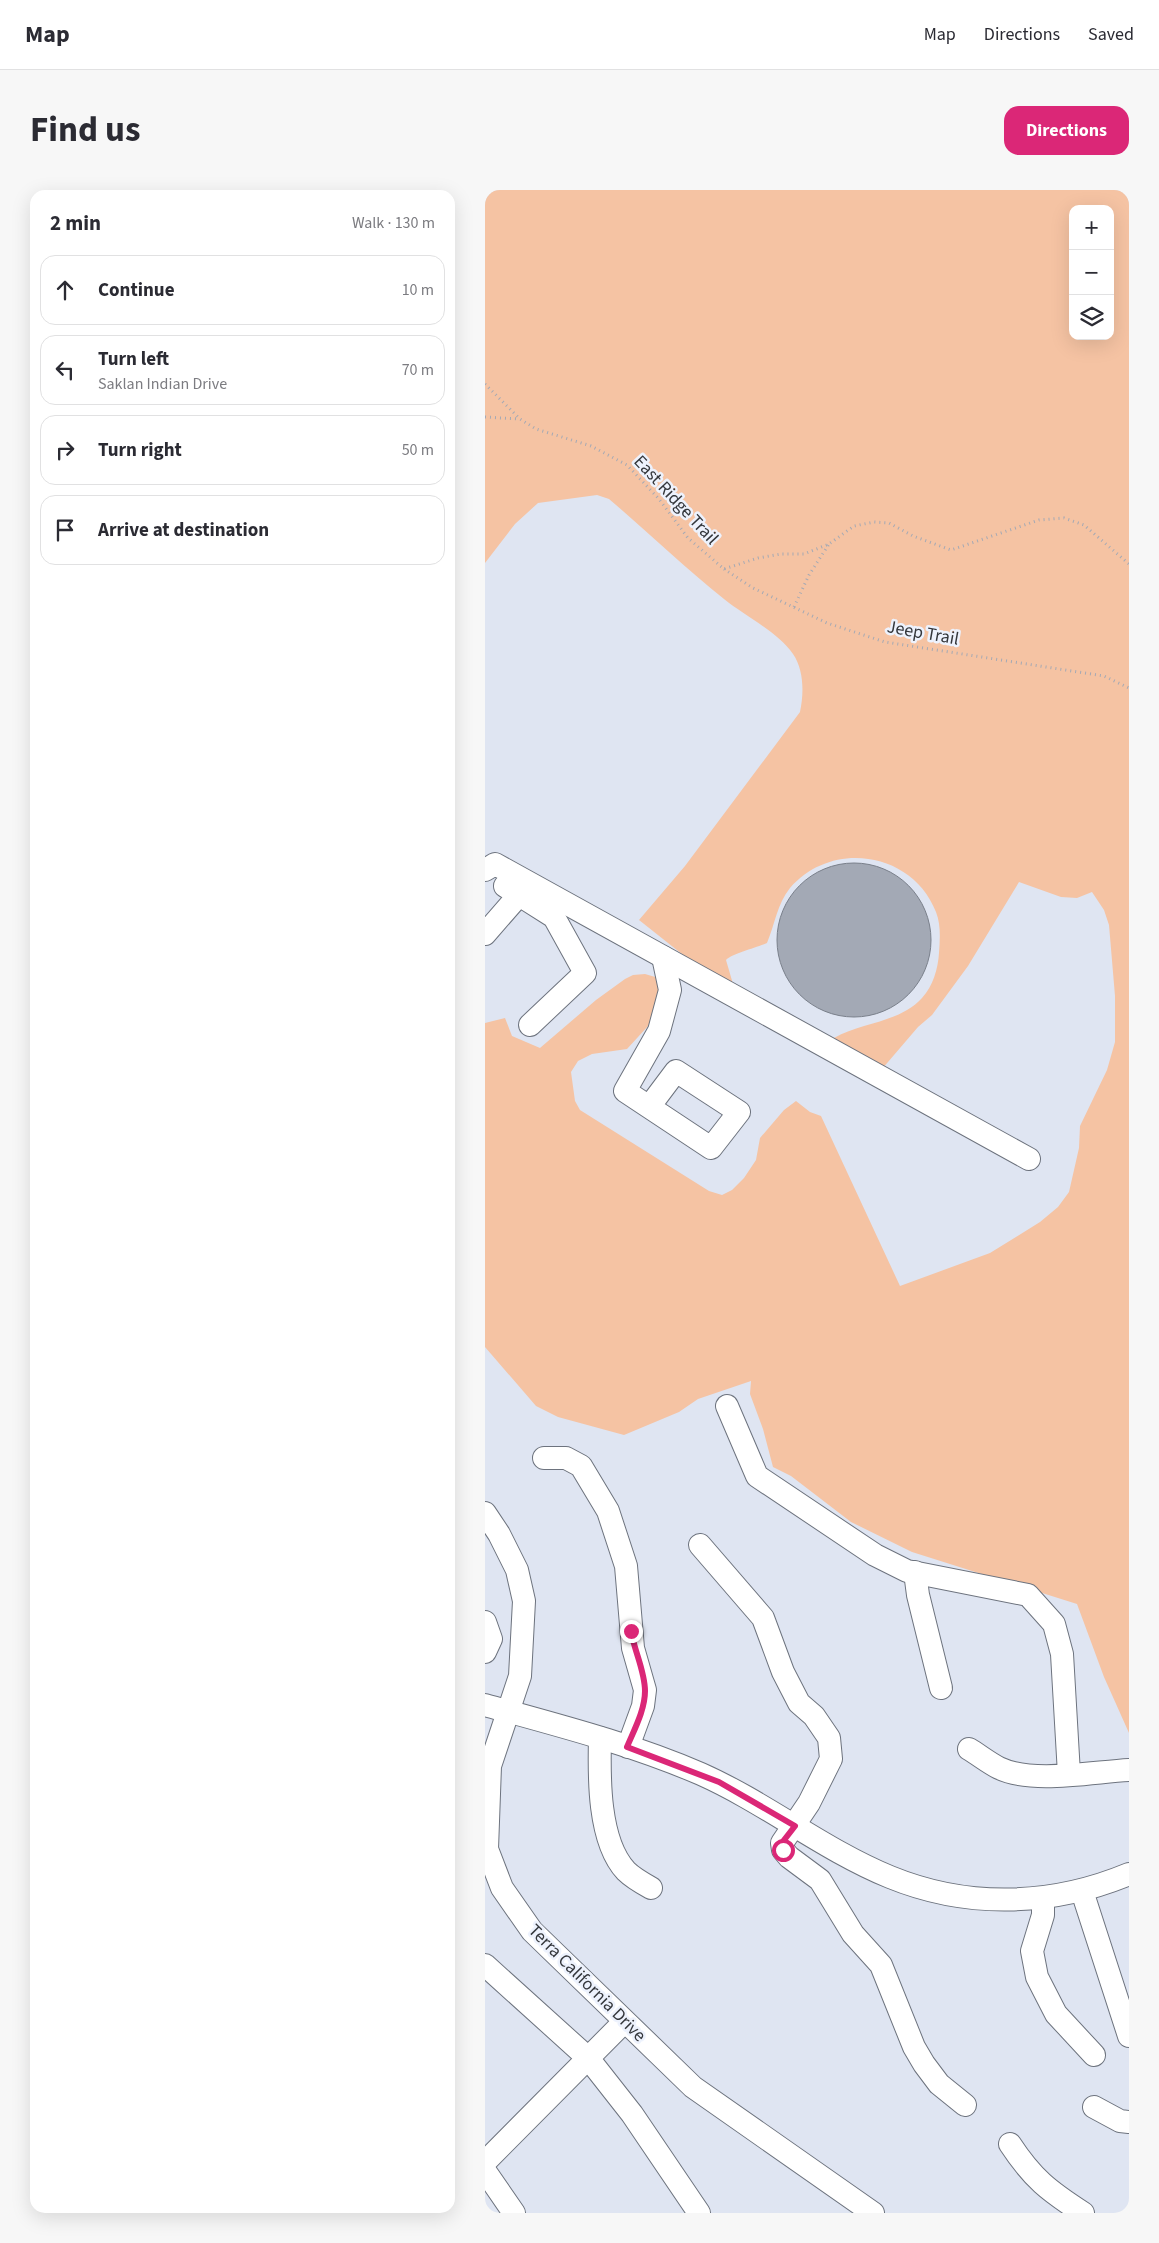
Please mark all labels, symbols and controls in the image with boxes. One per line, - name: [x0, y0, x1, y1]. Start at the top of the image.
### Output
- text: Map: [25, 17, 70, 52]
- text: Map: [924, 22, 956, 47]
- text: Directions: [984, 22, 1060, 47]
- text: Saved: [1088, 22, 1134, 47]
- text: Find us: [30, 105, 140, 155]
- button: Directions: [1004, 106, 1129, 155]
- map controls: [1069, 205, 1114, 340]
- button: +: [1069, 205, 1114, 250]
- text: 2 min: [50, 208, 101, 238]
- text: Walk · 130 m: [352, 212, 435, 234]
- button: −: [1069, 250, 1114, 295]
- icon: ahead: [51, 276, 79, 304]
- text: Continue: [98, 277, 175, 304]
- text: 10 m: [402, 279, 434, 301]
- button: layers: [1069, 295, 1114, 340]
- text: Turn left: [98, 346, 169, 373]
- icon: left: [51, 356, 79, 384]
- text: 70 m: [402, 359, 434, 381]
- text: Saklan Indian Drive: [98, 373, 227, 395]
- icon: right: [51, 436, 79, 464]
- text: Turn right: [98, 437, 182, 464]
- text: 50 m: [402, 439, 434, 461]
- street label: East Ridge Trail: [628, 450, 724, 550]
- icon: arrive: [51, 516, 79, 544]
- text: Arrive at destination: [98, 517, 269, 544]
- street label: Jeep Trail: [885, 614, 961, 652]
- route end: [620, 1620, 643, 1643]
- route start: [772, 1839, 795, 1862]
- street label: Terra California Drive: [522, 1918, 652, 2048]

